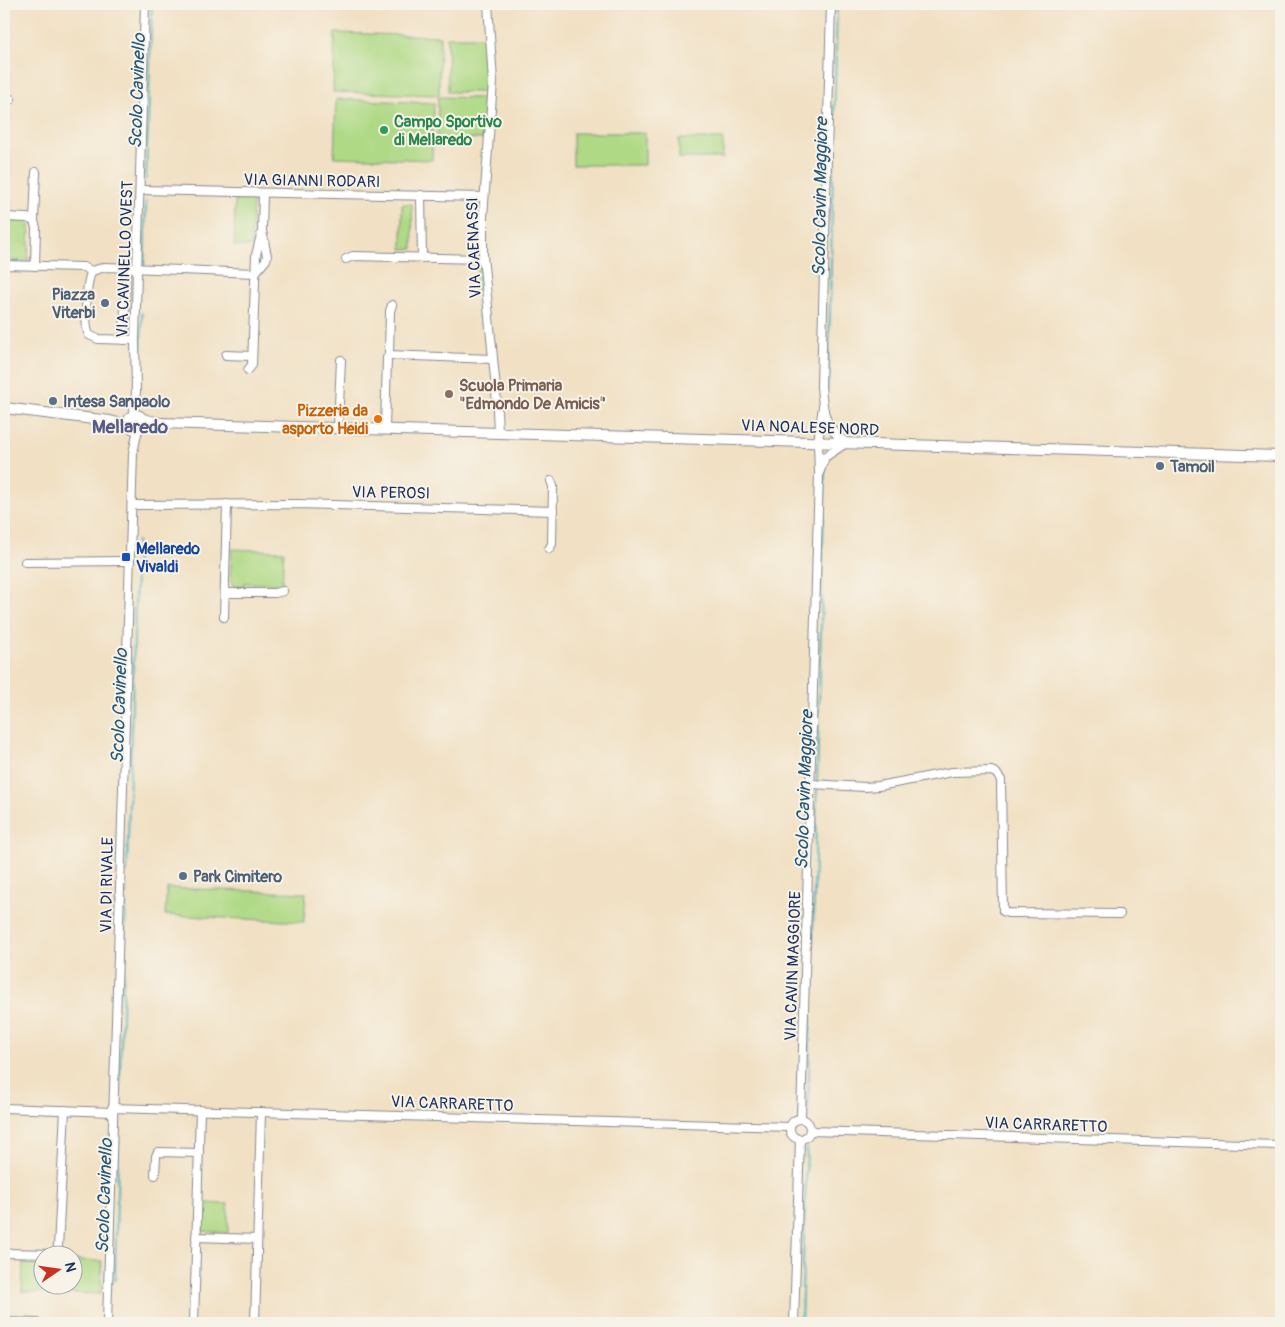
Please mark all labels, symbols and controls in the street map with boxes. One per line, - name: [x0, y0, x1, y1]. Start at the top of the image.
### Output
- water label: Scolo Cavinello: [124, 32, 151, 149]
- place label: Campo Sportivo di Mellaredo: [394, 112, 502, 150]
- water label: Scolo Cavin Maggiore: [808, 115, 833, 277]
- marker: Campo Sportivo di Mellaredo: [378, 124, 390, 136]
- street label: VIA GIANNI RODARI: [243, 170, 380, 192]
- street label: VIA CAVINELLO OVEST: [112, 180, 138, 338]
- street label: VIA CAENASSI: [462, 197, 486, 299]
- place label: Piazza Viterbi: [52, 285, 96, 323]
- marker: Piazza Viterbi: [99, 297, 111, 309]
- place label: Scuola Primaria "Edmondo De Amicis": [459, 376, 606, 414]
- marker: Scuola Primaria "Edmondo De Amicis": [443, 388, 455, 400]
- place label: Intesa Sanpaolo: [63, 392, 171, 412]
- marker: Intesa Sanpaolo: [47, 395, 59, 407]
- place label: Pizzeria da asporto Heidi: [282, 401, 369, 439]
- marker: Pizzeria da asporto Heidi: [372, 413, 384, 425]
- district label: Mellaredo: [92, 415, 169, 439]
- street label: VIA NOALESE NORD: [741, 416, 879, 440]
- place label: Tamoil: [1169, 457, 1215, 477]
- marker: Tamoil: [1154, 460, 1166, 472]
- street label: VIA PEROSI: [352, 482, 430, 504]
- place label: Mellaredo Vivaldi: [136, 539, 200, 577]
- marker: Mellaredo Vivaldi: [120, 551, 132, 563]
- water label: Scolo Cavinello: [106, 647, 133, 764]
- water label: Scolo Cavin Maggiore: [790, 708, 819, 870]
- street label: VIA DI RIVALE: [96, 837, 118, 933]
- place label: Park Cimitero: [193, 867, 283, 887]
- marker: Park Cimitero: [177, 870, 189, 882]
- street label: VIA CAVIN MAGGIORE: [780, 891, 806, 1041]
- street label: VIA CARRARETTO: [390, 1092, 514, 1116]
- street label: VIA CARRARETTO: [984, 1113, 1108, 1137]
- water label: Scolo Cavinello: [91, 1137, 118, 1254]
- north arrow: [32, 1244, 82, 1294]
- text: N: [61, 1261, 80, 1274]

